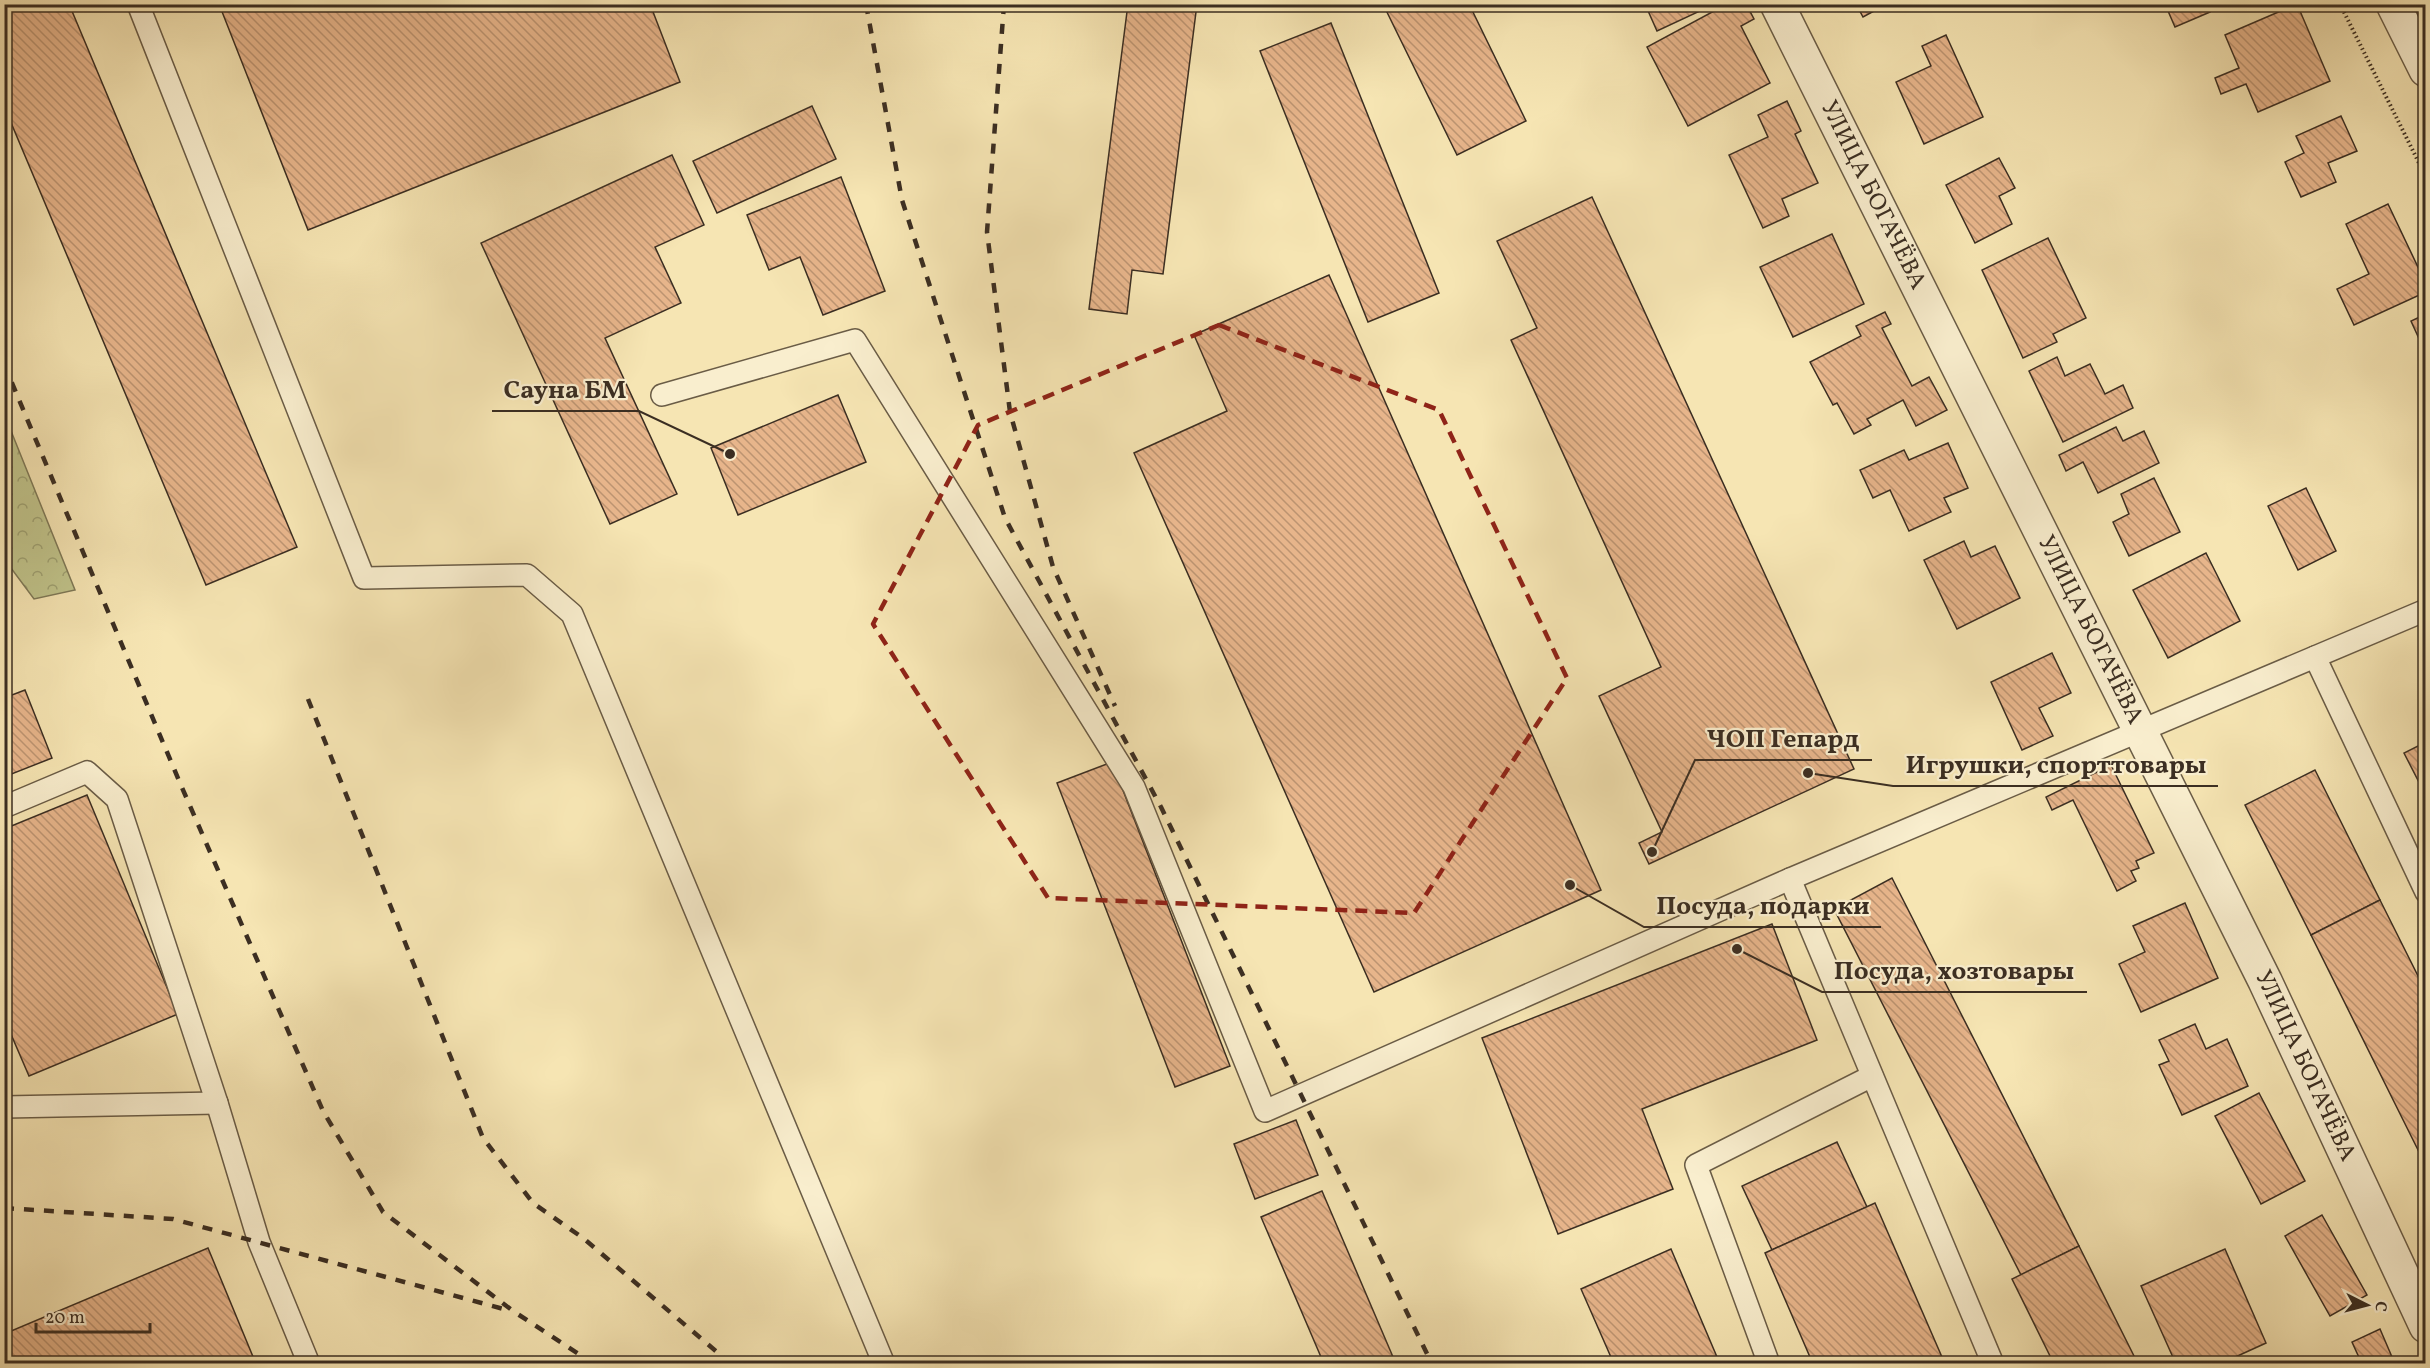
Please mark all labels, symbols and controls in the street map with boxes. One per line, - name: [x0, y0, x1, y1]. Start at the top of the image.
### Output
- street label: УЛИЦА БОГАЧЁВА: [1811, 95, 1934, 296]
- callout: Сауна БМ: [492, 367, 639, 411]
- text: Сауна БМ: [504, 373, 626, 409]
- street label: УЛИЦА БОГАЧЁВА: [2028, 530, 2151, 731]
- callout: ЧОП Гепард: [1695, 716, 1872, 760]
- text: ЧОП Гепард: [1707, 722, 1859, 758]
- callout: Игрушки, спорттовары: [1893, 742, 2218, 786]
- text: Игрушки, спорттовары: [1905, 748, 2207, 784]
- callout: Посуда, подарки: [1644, 883, 1881, 927]
- text: Посуда, подарки: [1656, 889, 1870, 925]
- callout: Посуда, хозтовары: [1822, 948, 2087, 992]
- text: Посуда, хозтовары: [1834, 954, 2074, 990]
- street label: УЛИЦА БОГАЧЁВА: [2245, 965, 2364, 1167]
- north arrow: [2337, 1275, 2397, 1335]
- scale bar: [36, 1296, 150, 1334]
- text: С: [2368, 1300, 2391, 1313]
- text: 20 m: [45, 1306, 85, 1331]

